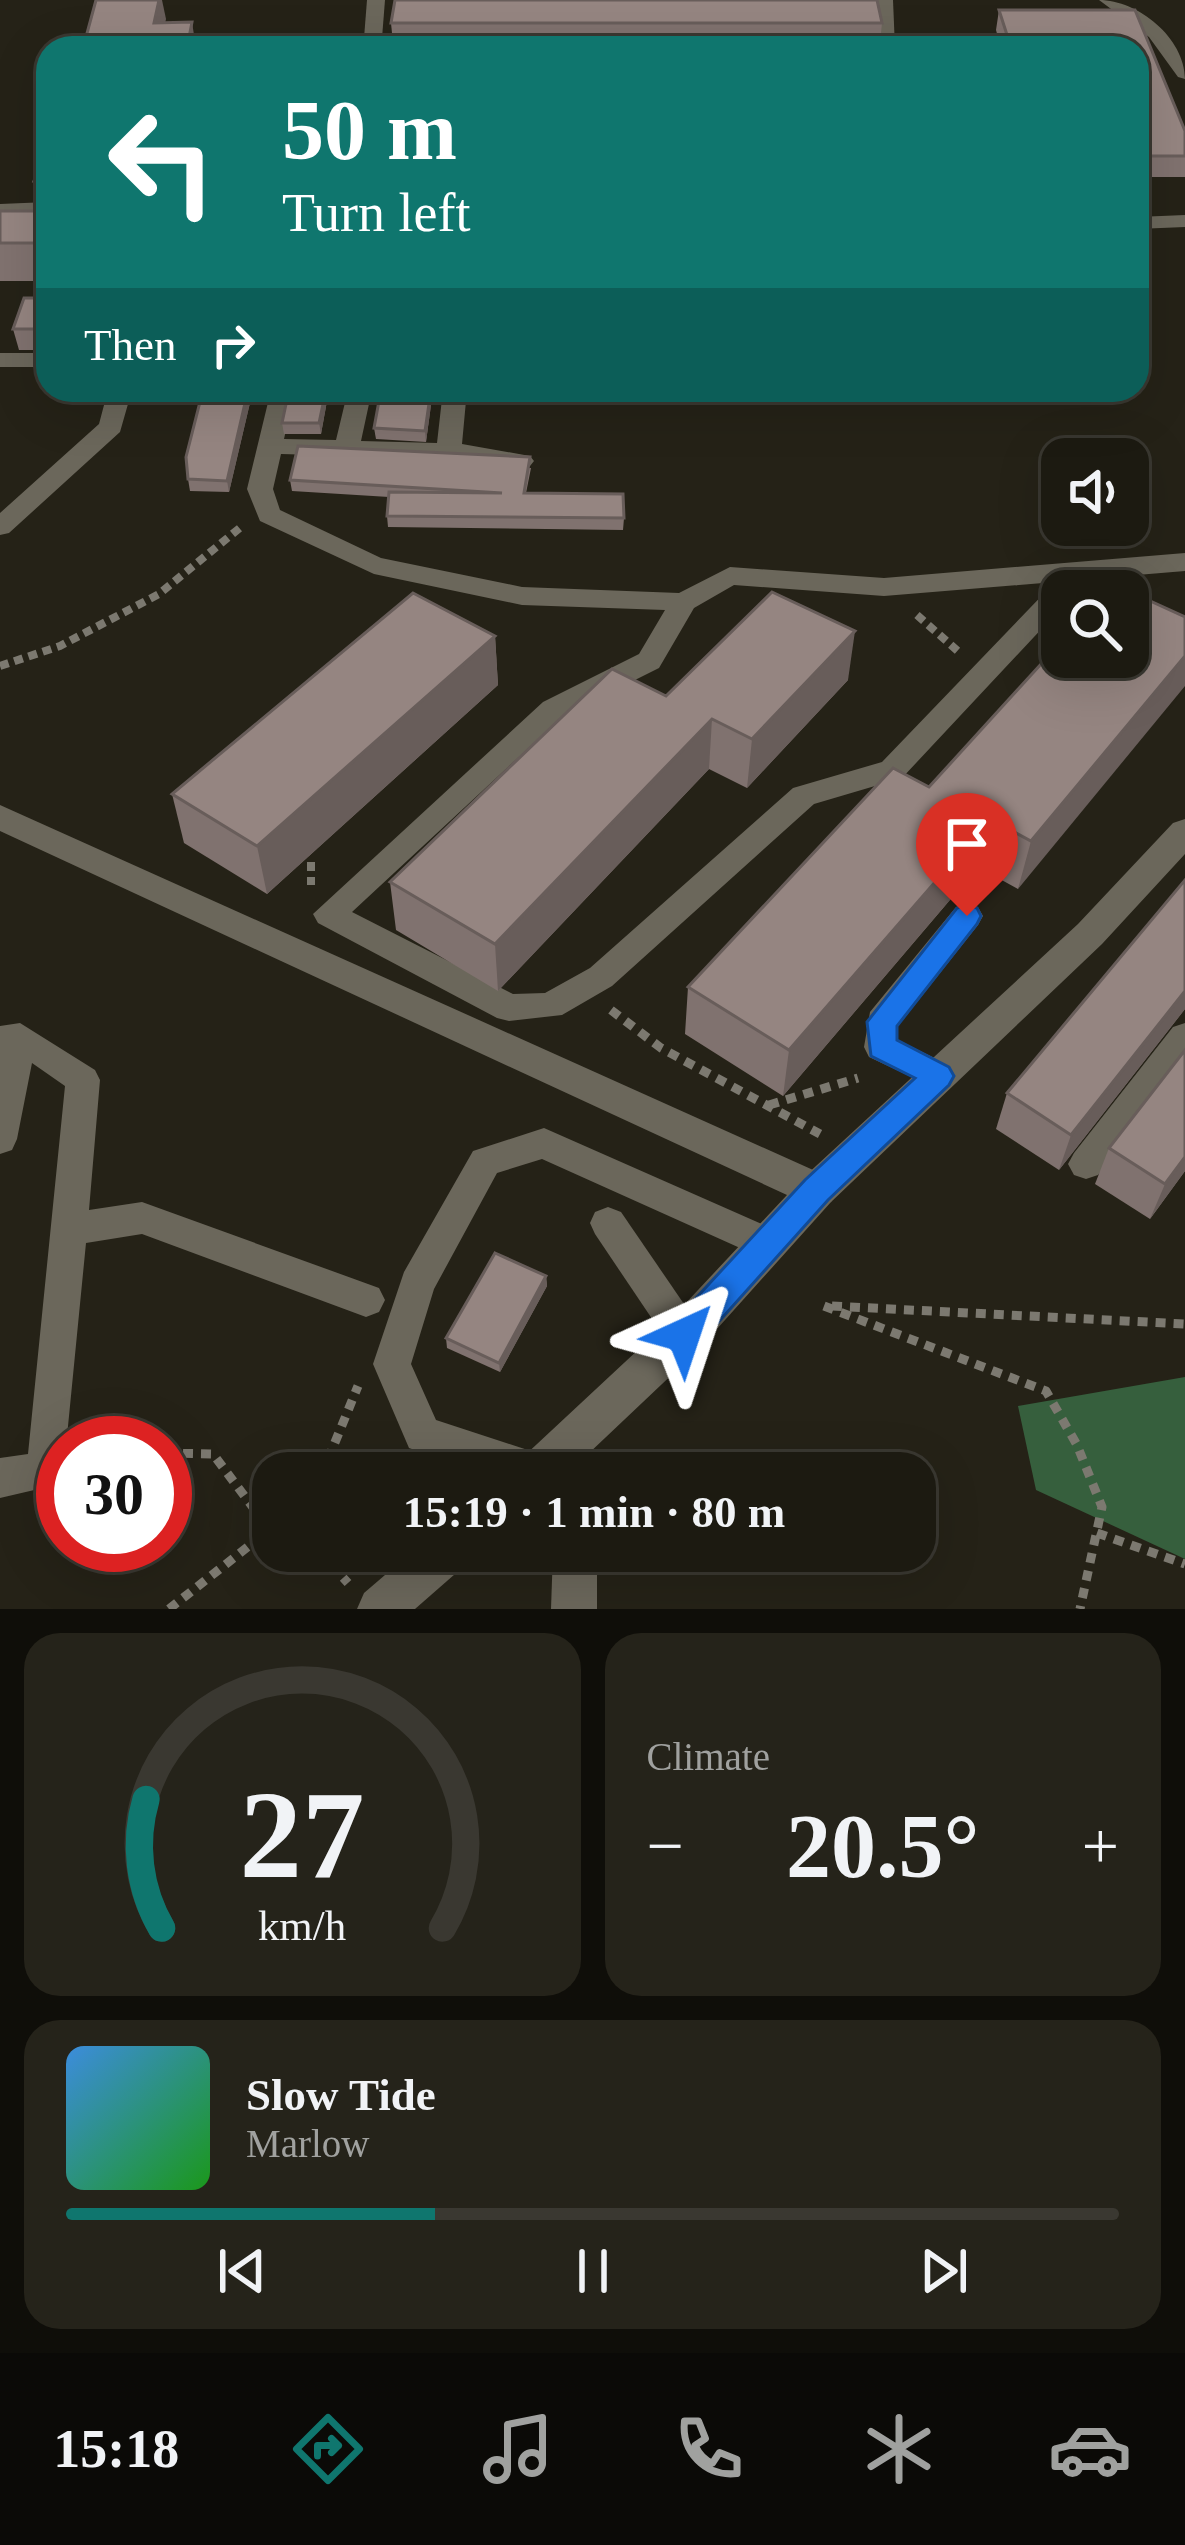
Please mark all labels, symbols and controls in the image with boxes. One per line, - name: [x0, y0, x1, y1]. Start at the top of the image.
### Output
- icon: left: [84, 84, 240, 240]
- text: 50 m: [282, 84, 457, 177]
- text: Turn left: [282, 183, 471, 243]
- icon: right: [200, 312, 266, 378]
- text: Then: [84, 320, 176, 370]
- map controls: [1041, 438, 1149, 678]
- button: sound: [1041, 438, 1149, 546]
- button: search: [1041, 570, 1149, 678]
- pin: [916, 793, 1018, 916]
- icon: arrive: [934, 811, 1000, 877]
- position arrow: [621, 1272, 747, 1398]
- speed limit sign: 30: [36, 1416, 192, 1572]
- text: 15:19 · 1 min · 80 m: [403, 1487, 785, 1537]
- text: Climate: [647, 1735, 770, 1778]
- text: 27: [240, 1766, 365, 1904]
- text: 20.5°: [786, 1797, 980, 1896]
- text: −: [647, 1809, 684, 1882]
- text: +: [1082, 1809, 1119, 1882]
- text: km/h: [258, 1901, 346, 1948]
- text: Slow Tide: [246, 2070, 436, 2120]
- text: Marlow: [246, 2122, 369, 2165]
- icon: previous: [209, 2238, 275, 2304]
- icon: pause: [560, 2238, 626, 2304]
- icon: next: [911, 2238, 977, 2304]
- icon: directions: [286, 2407, 370, 2491]
- icon: music: [476, 2407, 560, 2491]
- icon: phone: [667, 2407, 751, 2491]
- icon: climate: [857, 2407, 941, 2491]
- icon: car: [1048, 2407, 1132, 2491]
- text: 15:18: [53, 2419, 179, 2479]

